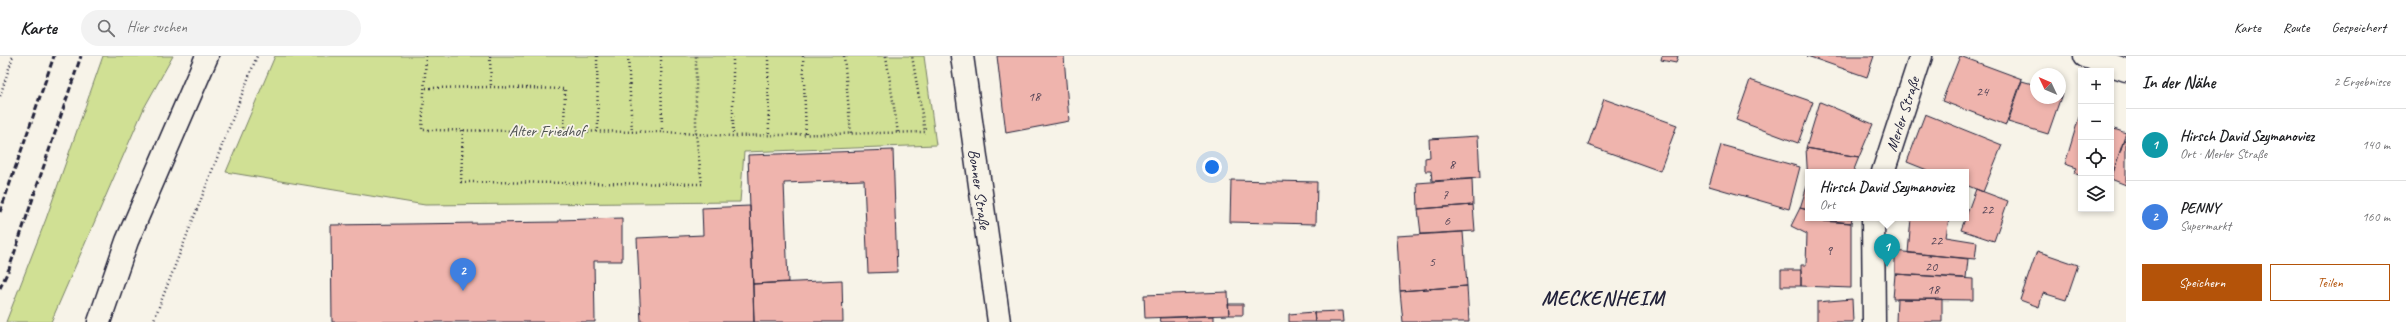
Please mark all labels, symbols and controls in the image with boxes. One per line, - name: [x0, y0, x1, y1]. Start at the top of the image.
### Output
- search box: [81, 10, 361, 46]
- text: Karte: [20, 16, 57, 40]
- icon: search: [95, 17, 117, 39]
- text: Hier suchen: [127, 18, 187, 37]
- text: Karte: [2234, 19, 2261, 36]
- text: Route: [2283, 19, 2309, 36]
- text: Gespeichert: [2331, 19, 2386, 36]
- north arrow: [2030, 68, 2066, 104]
- map controls: [2078, 68, 2114, 212]
- button: +: [2078, 68, 2114, 104]
- text: In der Nähe: [2142, 72, 2215, 93]
- street label: Merler Straße: [1881, 73, 1925, 154]
- text: 2 Ergebnisse: [2334, 74, 2390, 90]
- house number: 24: [1976, 83, 1990, 100]
- house number: 18: [1028, 88, 1042, 105]
- button: −: [2078, 104, 2114, 140]
- park label: Alter Friedhof: [509, 121, 588, 141]
- text: Hirsch David Szymanoviez: [2180, 127, 2314, 146]
- text: 1: [2152, 137, 2158, 153]
- text: 140 m: [2362, 137, 2390, 153]
- button: locate: [2078, 140, 2114, 176]
- text: Ort · Merler Straße: [2180, 146, 2267, 162]
- street label: Bonner Straße: [964, 148, 995, 232]
- house number: 8: [1449, 156, 1457, 173]
- your location: [1202, 157, 1222, 177]
- popup: [1805, 169, 1969, 221]
- button: layers: [2078, 176, 2114, 212]
- text: Hirsch David Szymanoviez: [1820, 178, 1954, 197]
- house number: 7: [1442, 186, 1449, 203]
- text: Ort: [1820, 197, 1835, 213]
- text: PENNY: [2180, 199, 2220, 218]
- house number: 22: [1981, 201, 1995, 218]
- text: 2: [2152, 209, 2158, 225]
- text: 160 m: [2362, 209, 2390, 225]
- house number: 6: [1444, 212, 1451, 229]
- text: Supermarkt: [2180, 218, 2231, 234]
- house number: 22: [1930, 232, 1944, 249]
- pin: 1: [1874, 234, 1900, 267]
- house number: 9: [1826, 242, 1834, 259]
- house number: 5: [1429, 253, 1436, 270]
- pin: 2: [450, 258, 476, 291]
- house number: 20: [1925, 258, 1939, 275]
- button: Speichern: [2142, 264, 2262, 301]
- button: Teilen: [2270, 264, 2390, 301]
- house number: 18: [1927, 281, 1941, 298]
- district label: MECKENHEIM: [1541, 286, 1666, 311]

